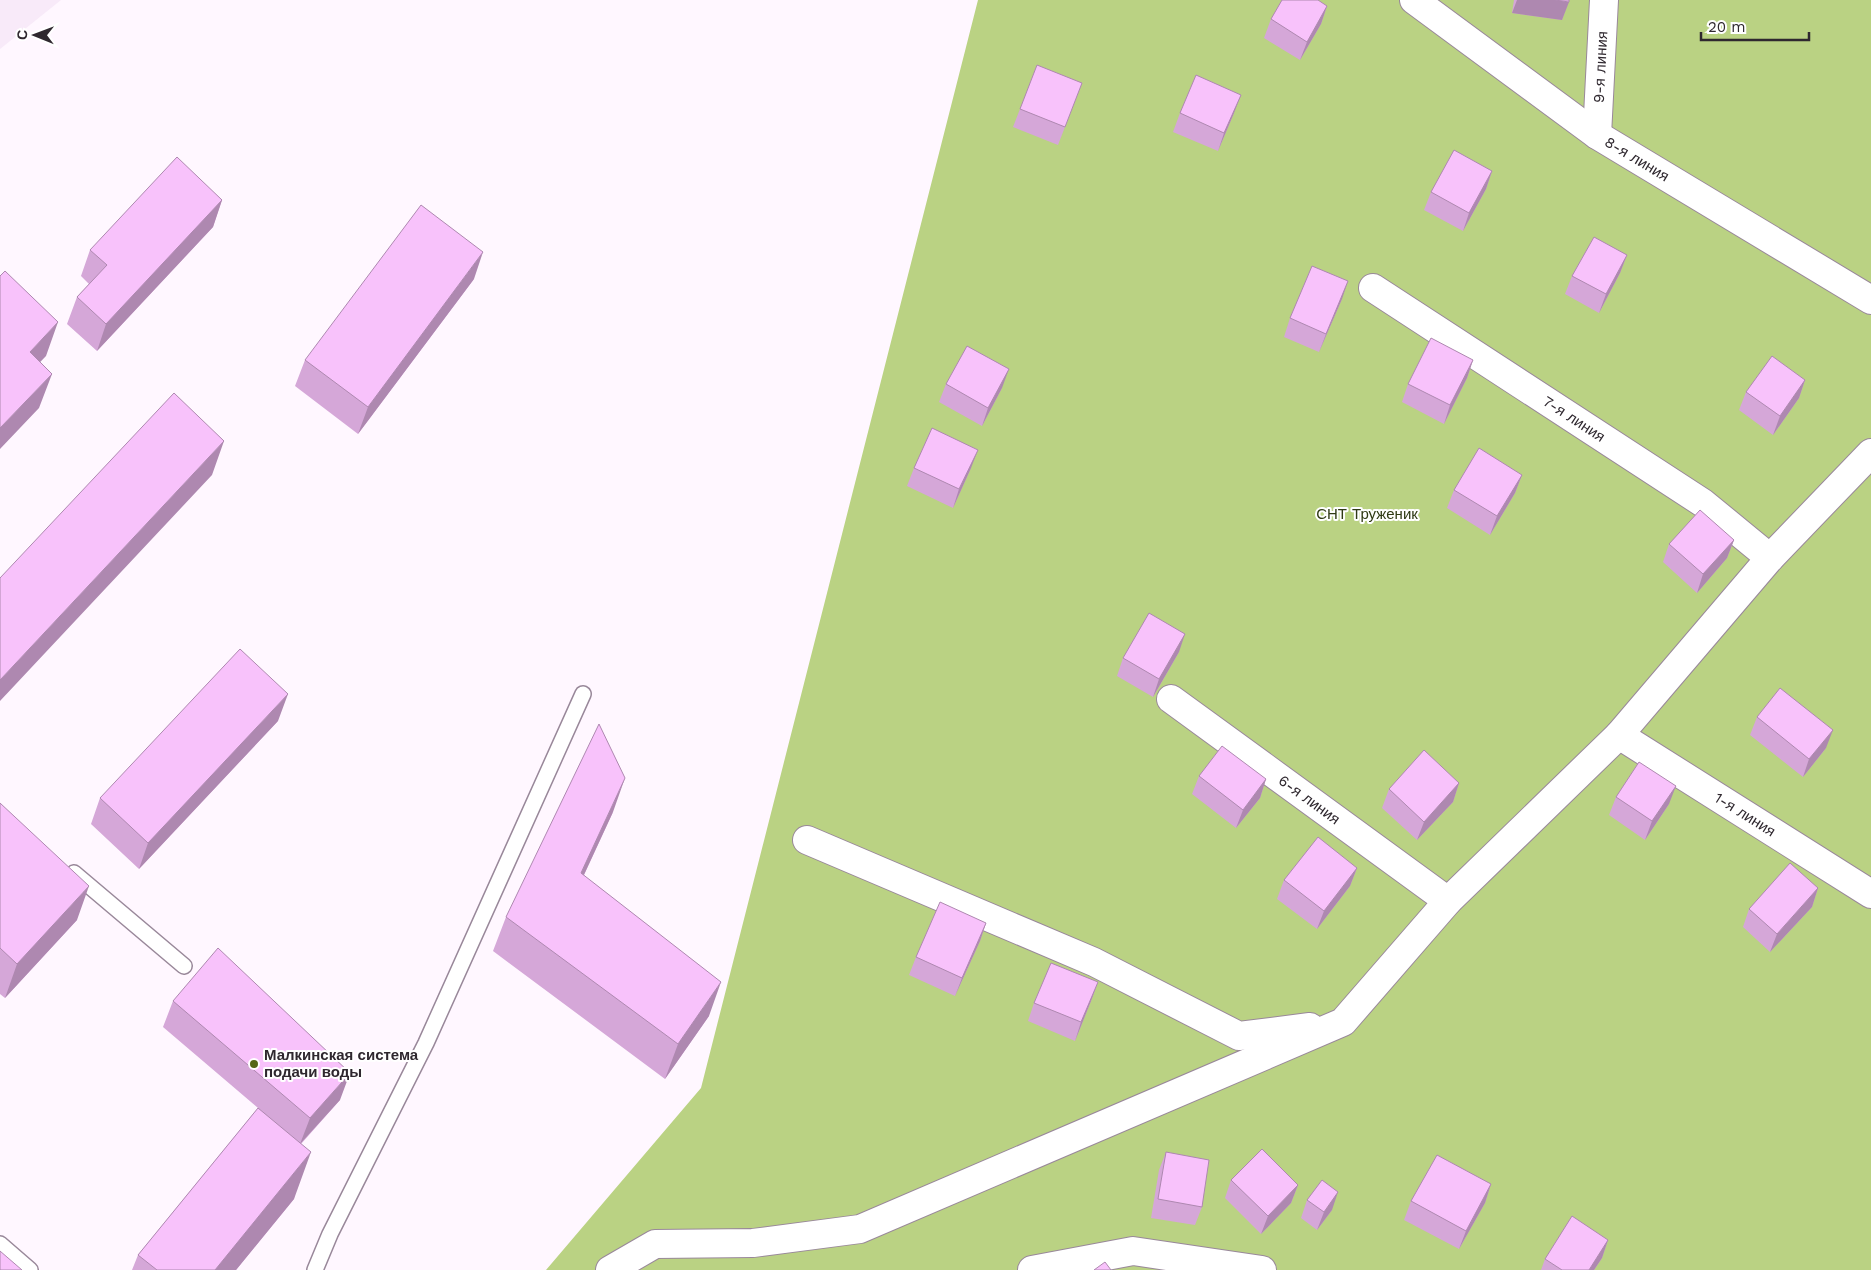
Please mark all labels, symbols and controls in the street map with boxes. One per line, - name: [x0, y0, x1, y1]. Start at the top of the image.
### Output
- north arrow: [10, 10, 60, 60]
- scale bar: [1701, 10, 1808, 42]
- text: 20 m: [1708, 18, 1746, 36]
- text: С: [14, 30, 30, 40]
- street label: 9-я линия: [1590, 31, 1611, 104]
- street label: 8-я линия: [1601, 133, 1672, 185]
- street label: 7-я линия: [1540, 392, 1609, 446]
- park label: СНТ Труженик: [1316, 505, 1418, 523]
- street label: 6-я линия: [1275, 771, 1344, 828]
- street label: 1-я линия: [1711, 789, 1779, 840]
- place label: Малкинская система подачи воды: [264, 1046, 419, 1081]
- marker: Малкинская система подачи воды: [248, 1058, 260, 1070]

